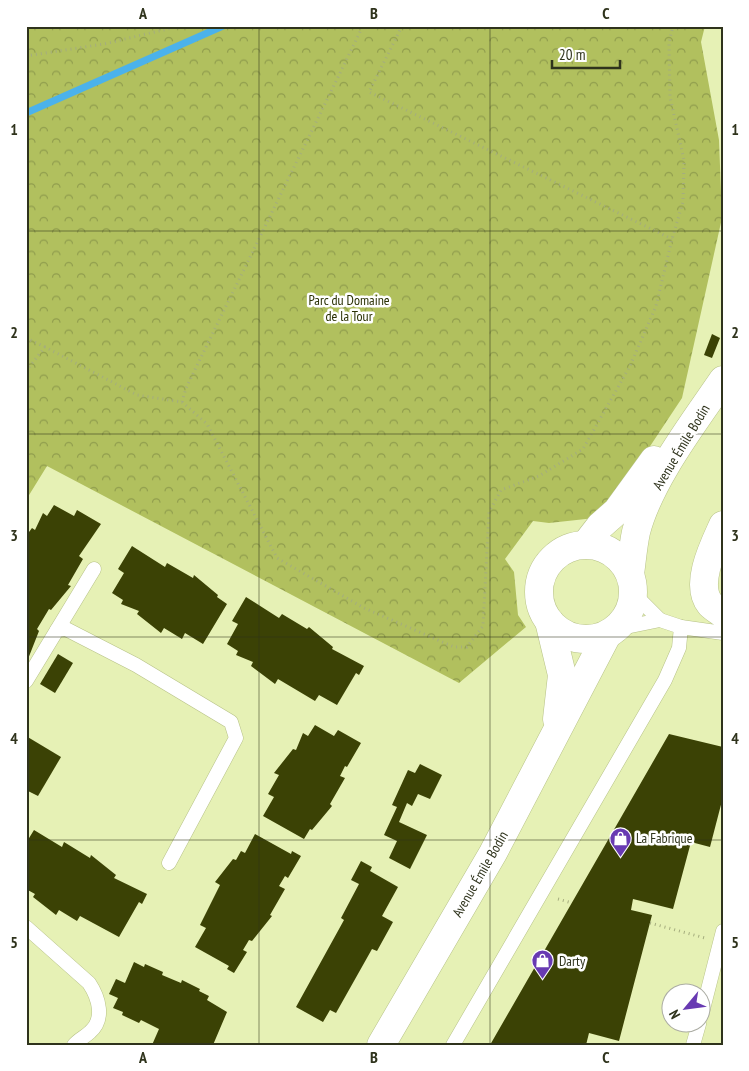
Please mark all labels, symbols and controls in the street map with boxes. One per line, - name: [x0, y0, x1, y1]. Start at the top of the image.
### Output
- text: A: [138, 3, 148, 23]
- text: B: [370, 3, 378, 23]
- text: C: [602, 3, 610, 23]
- scale bar: [552, 38, 619, 70]
- text: 20 m: [559, 45, 585, 64]
- text: 1: [10, 119, 18, 139]
- text: 1: [731, 119, 739, 139]
- park label: Parc du Domaine de la Tour: [308, 291, 390, 325]
- text: 2: [10, 322, 18, 342]
- text: 2: [731, 322, 739, 342]
- street label: Avenue Émile Bodin: [648, 401, 714, 493]
- text: 3: [10, 525, 18, 545]
- text: 3: [731, 525, 739, 545]
- text: 4: [10, 728, 18, 748]
- text: 4: [731, 728, 739, 748]
- shop icon: La Fabrique: [608, 826, 632, 857]
- street label: Avenue Émile Bodin: [448, 828, 512, 920]
- place label: La Fabrique: [636, 829, 693, 847]
- text: 5: [10, 932, 18, 952]
- text: 5: [731, 932, 739, 952]
- shop icon: Darty: [531, 949, 555, 980]
- place label: Darty: [559, 952, 586, 970]
- north arrow: [662, 984, 712, 1034]
- text: N: [665, 1007, 684, 1022]
- text: A: [138, 1047, 148, 1067]
- text: B: [370, 1047, 378, 1067]
- text: C: [602, 1047, 610, 1067]

